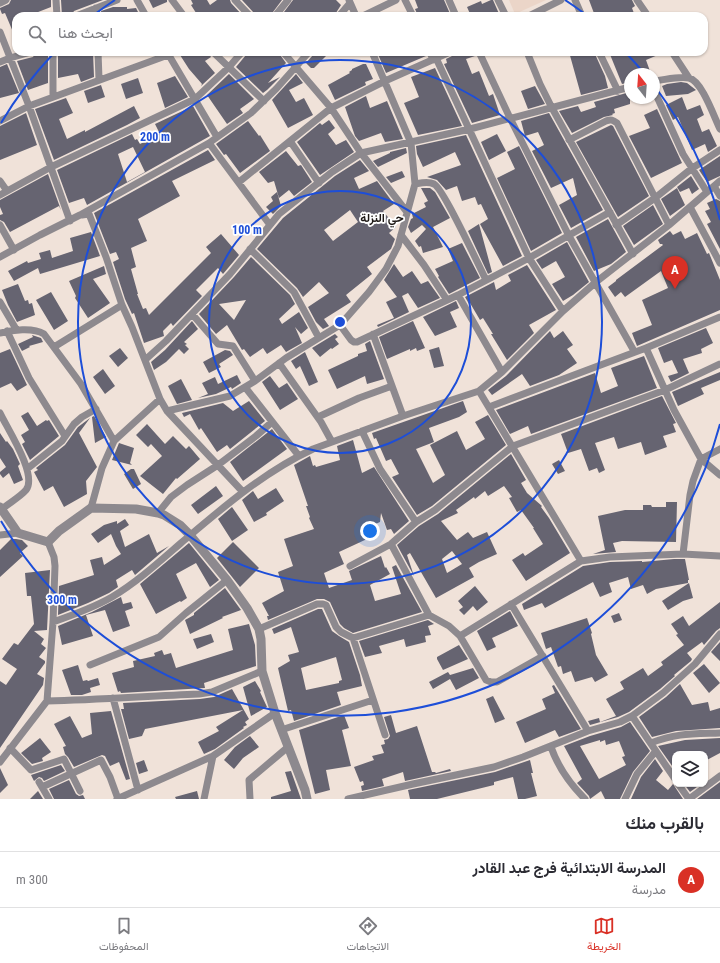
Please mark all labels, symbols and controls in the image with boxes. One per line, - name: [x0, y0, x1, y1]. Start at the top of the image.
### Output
- search box: [12, 12, 708, 56]
- icon: search: [26, 23, 48, 45]
- text: ابحث هنا: [58, 24, 113, 42]
- north arrow: [624, 68, 660, 104]
- text: 200 m: [140, 130, 170, 144]
- district label: حي النزلة: [360, 211, 404, 228]
- text: 100 m: [232, 223, 262, 237]
- pin: A: [662, 256, 688, 289]
- centre of rings: [333, 315, 347, 329]
- your location: [360, 521, 380, 541]
- text: 300 m: [47, 593, 77, 607]
- map controls: [672, 751, 708, 787]
- button: layers: [672, 751, 708, 787]
- text: بالقرب منك: [625, 813, 704, 833]
- text: المدرسة الابتدائية فرج عبد القادر: [472, 859, 666, 877]
- text: 300 m: [16, 872, 48, 887]
- text: A: [687, 872, 695, 887]
- text: مدرسة: [632, 882, 666, 897]
- tab: المحفوظات: [99, 915, 149, 956]
- tab: الاتجاهات: [346, 915, 389, 956]
- tab: الخريطة: [587, 915, 621, 956]

